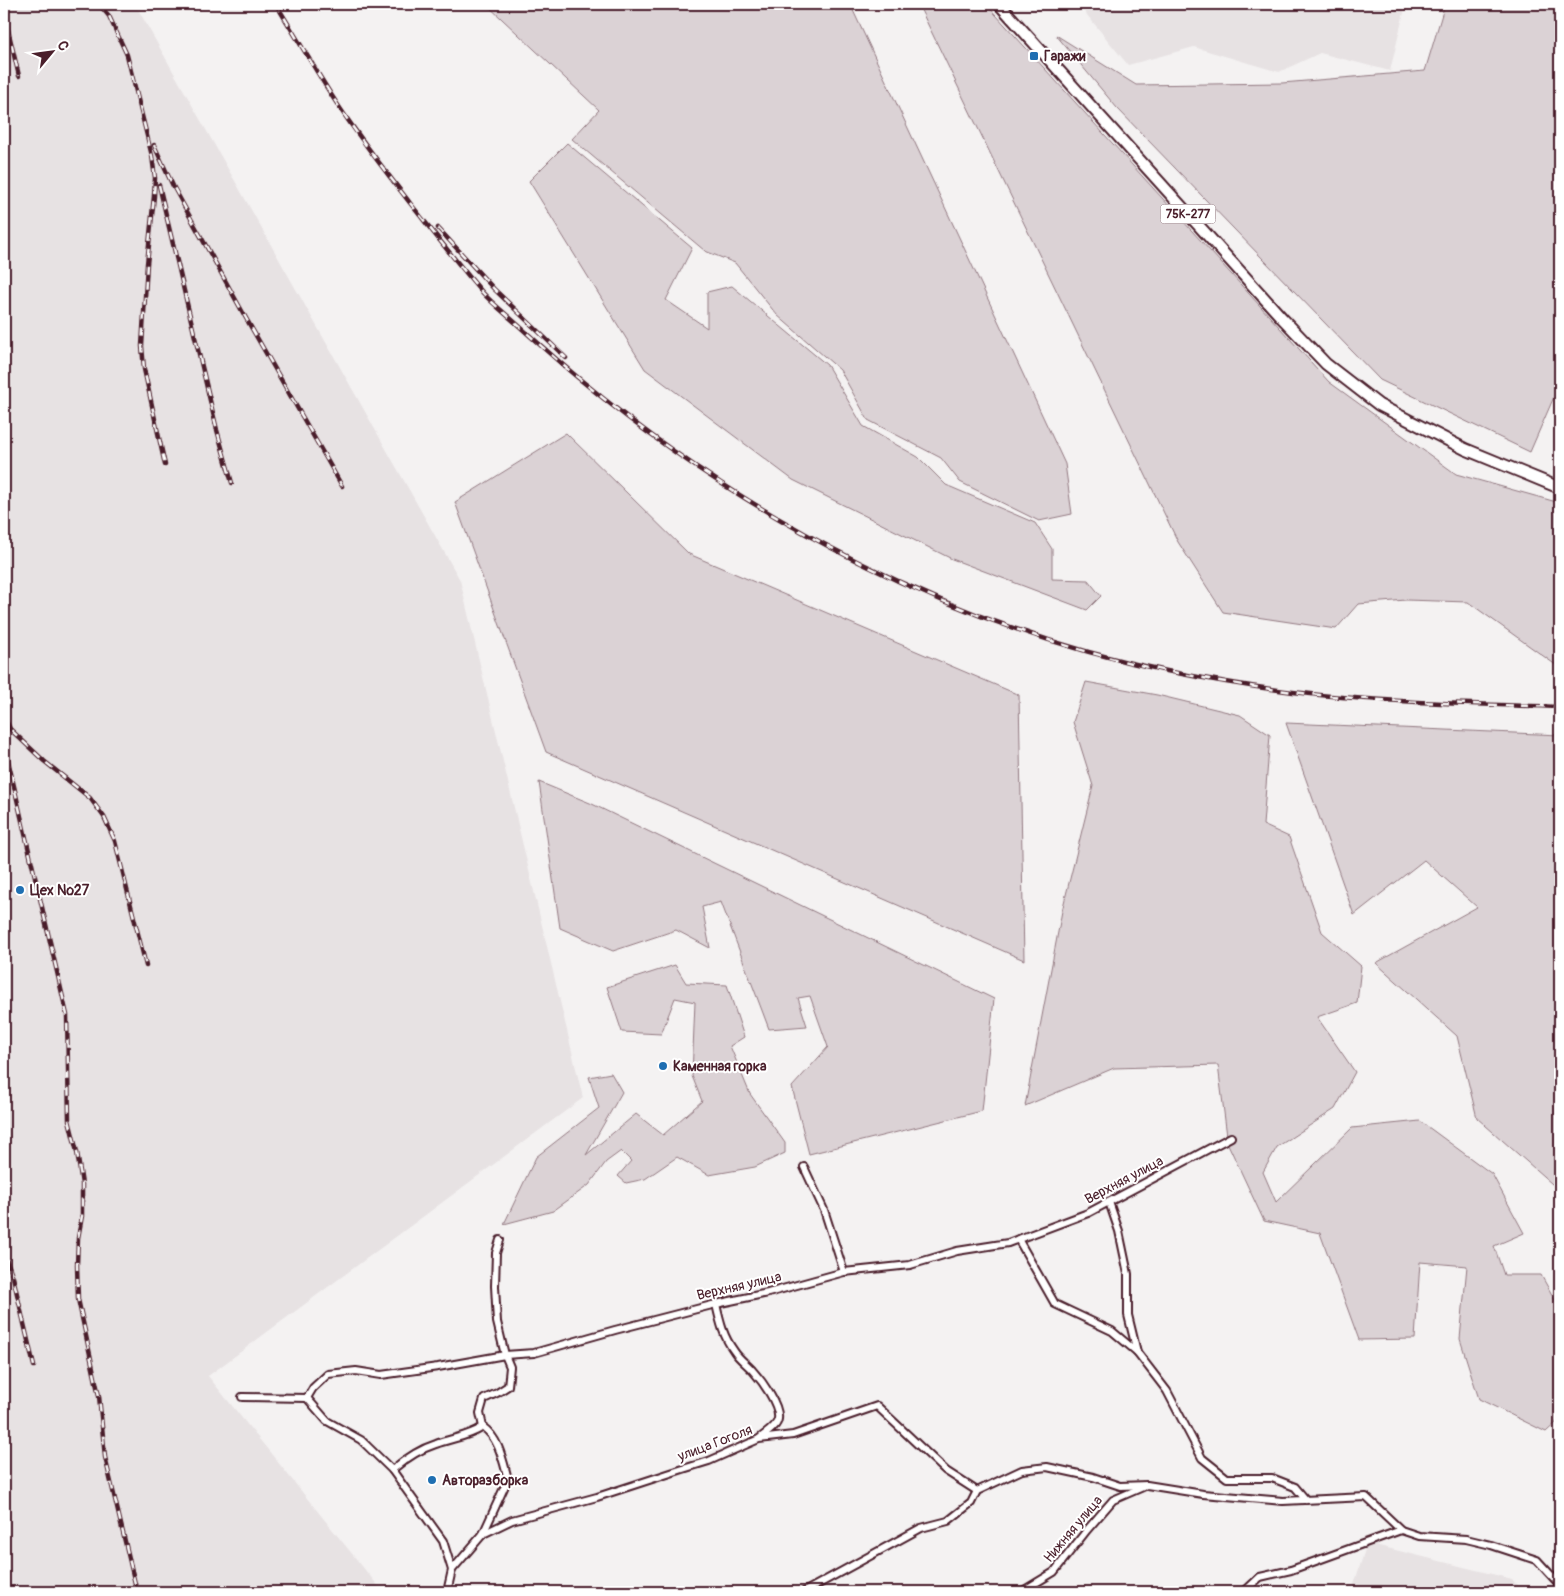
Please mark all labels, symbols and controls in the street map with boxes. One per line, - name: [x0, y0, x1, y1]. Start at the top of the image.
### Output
- north arrow: [28, 28, 78, 78]
- text: С: [53, 38, 73, 54]
- place label: Гаражи: [1044, 48, 1086, 65]
- marker: Гаражи: [1028, 50, 1040, 62]
- road number: 75К-277: [1160, 204, 1216, 223]
- place label: Цех №27: [30, 882, 90, 899]
- marker: Цех №27: [14, 884, 26, 896]
- place label: Каменная горка: [673, 1058, 767, 1075]
- marker: Каменная горка: [657, 1060, 669, 1072]
- street label: Верхняя улица: [1082, 1152, 1166, 1208]
- street label: Верхняя улица: [695, 1268, 783, 1304]
- street label: улица Гоголя: [674, 1421, 755, 1465]
- place label: Авторазборка: [442, 1472, 529, 1489]
- marker: Авторазборка: [426, 1474, 438, 1486]
- street label: Нижняя улица: [1040, 1492, 1106, 1566]

